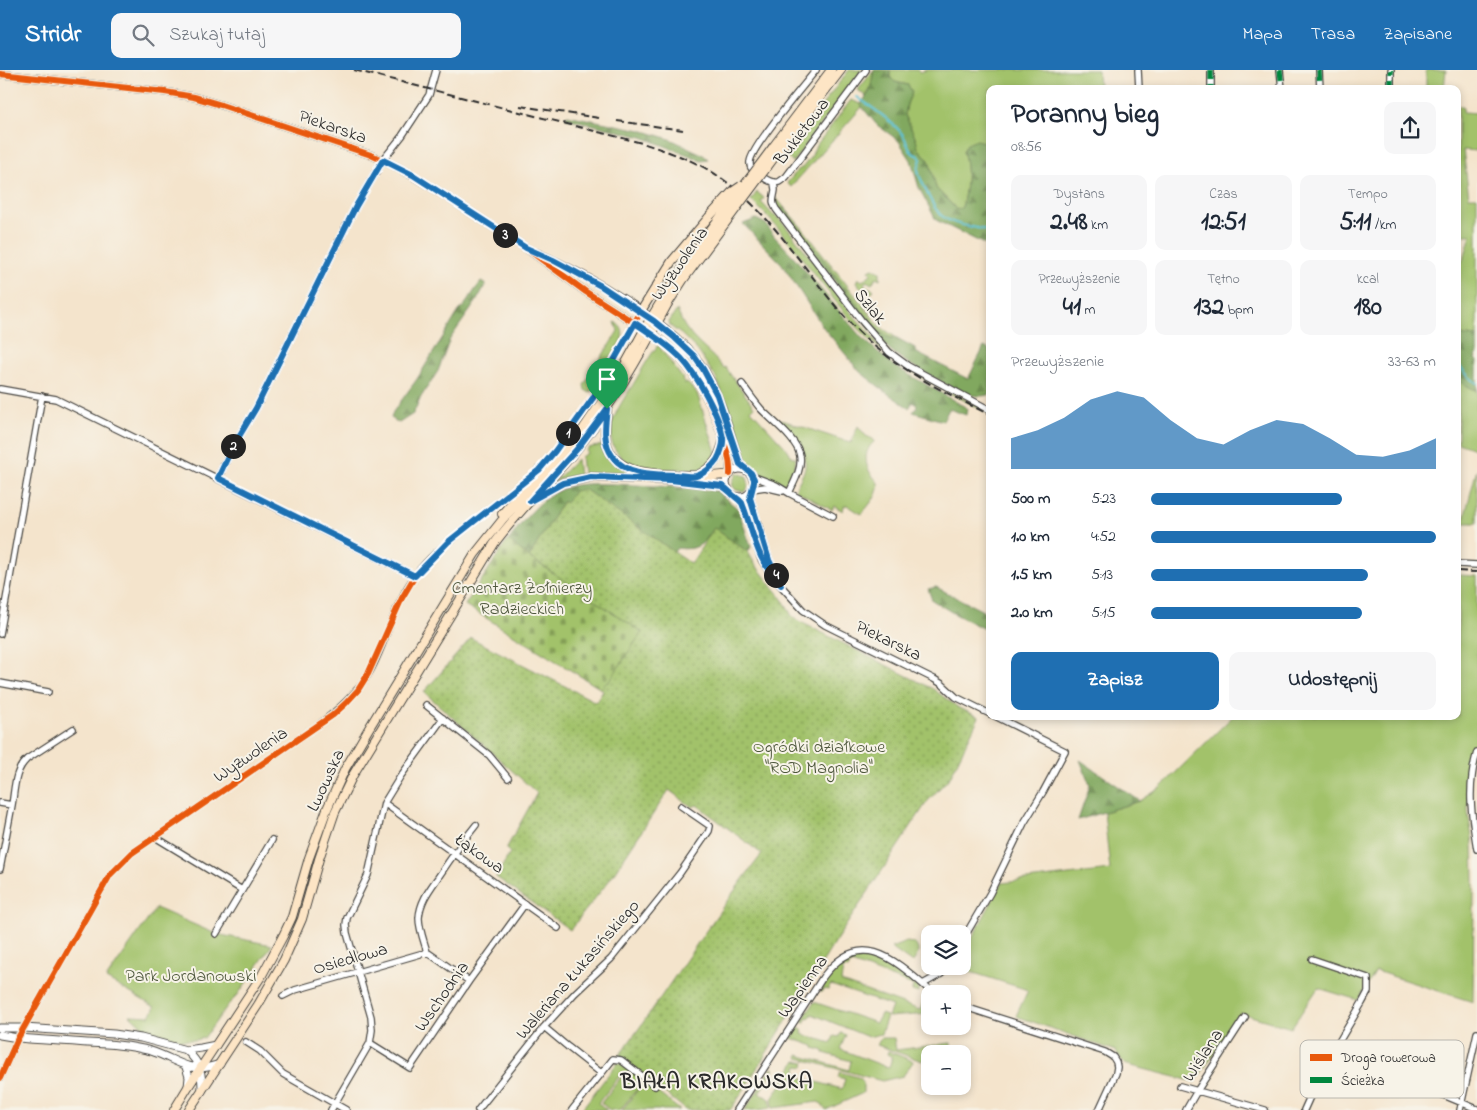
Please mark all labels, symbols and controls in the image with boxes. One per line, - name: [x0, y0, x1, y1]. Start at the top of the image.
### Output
- search box: [111, 13, 461, 58]
- text: Stridr: [25, 18, 81, 53]
- icon: search: [129, 21, 157, 49]
- text: Szukaj tutaj: [169, 22, 265, 49]
- text: Mapa: [1243, 22, 1283, 48]
- text: Trasa: [1311, 22, 1355, 48]
- text: Zapisane: [1383, 22, 1452, 48]
- street label: Bukietowa: [768, 93, 837, 172]
- text: Poranny bieg: [1011, 95, 1159, 136]
- button: share: [1384, 102, 1436, 154]
- street label: Piekarska: [295, 104, 370, 152]
- text: 08:56: [1011, 135, 1041, 159]
- text: Dystans: [1053, 184, 1105, 205]
- text: Czas: [1209, 184, 1238, 205]
- text: Tempo: [1348, 184, 1388, 205]
- text: 2.48: [1050, 205, 1088, 241]
- text: 12:51: [1201, 205, 1246, 241]
- text: 5:11: [1339, 205, 1372, 241]
- text: km: [1088, 215, 1108, 236]
- text: /km: [1372, 215, 1396, 236]
- pin: 3: [492, 222, 518, 248]
- street label: Wyzwolenia: [646, 222, 716, 306]
- text: 3: [503, 225, 508, 246]
- text: Przewyższenie: [1038, 269, 1120, 290]
- text: Tętno: [1207, 269, 1240, 290]
- text: kcal: [1357, 269, 1379, 290]
- street label: Szlak: [847, 284, 892, 331]
- text: 41: [1063, 290, 1081, 326]
- text: 132: [1193, 290, 1224, 326]
- text: 180: [1354, 290, 1382, 326]
- text: m: [1081, 300, 1095, 321]
- text: bpm: [1224, 300, 1254, 321]
- text: Przewyższenie: [1011, 350, 1104, 374]
- text: 33–63 m: [1388, 350, 1436, 374]
- pin: [586, 358, 628, 409]
- icon: arrive: [593, 365, 621, 393]
- pin: 1: [556, 420, 580, 446]
- text: 1: [566, 423, 571, 444]
- pin: 2: [220, 434, 246, 458]
- text: 2: [230, 436, 237, 457]
- text: 500 m: [1011, 487, 1050, 511]
- text: 5:23: [1091, 487, 1116, 511]
- text: 1.0 km: [1011, 525, 1050, 549]
- text: 4:52: [1091, 525, 1116, 549]
- pin: 4: [764, 562, 788, 588]
- text: 1.5 km: [1011, 563, 1052, 587]
- text: 5:13: [1091, 563, 1113, 587]
- text: 4: [774, 565, 779, 586]
- park label: Cmentarz Żołnierzy Radzieckich: [452, 576, 592, 623]
- text: 2.0 km: [1011, 601, 1053, 625]
- text: 5:15: [1091, 601, 1116, 625]
- street label: Piekarska: [851, 615, 926, 669]
- button: Zapisz: [1011, 652, 1219, 710]
- button: Udostępnij: [1229, 652, 1436, 710]
- street label: Wyzwolenia: [209, 721, 294, 790]
- park label: Ogródki działkowe "ROD Magnolia": [753, 735, 886, 783]
- street label: Lwowska: [301, 745, 353, 816]
- street label: Łąkowa: [448, 828, 509, 881]
- street label: Waleriana Łukasińskiego: [510, 895, 647, 1047]
- map controls: [921, 925, 971, 1095]
- button: layers: [921, 925, 971, 975]
- street label: Osiedlowa: [310, 937, 391, 983]
- street label: Wapienna: [772, 950, 835, 1024]
- street label: Wschodnia: [409, 957, 477, 1038]
- park label: Park Jordanowski: [126, 964, 256, 990]
- button: +: [921, 985, 971, 1035]
- street label: Wiślana: [1177, 1024, 1231, 1088]
- legend: [1300, 1040, 1464, 1098]
- button: −: [921, 1045, 971, 1095]
- text: Droga rowerowa: [1340, 1048, 1436, 1070]
- district label: BIAŁA KRAKOWSKA: [620, 1067, 813, 1099]
- text: Ścieżka: [1341, 1071, 1385, 1092]

